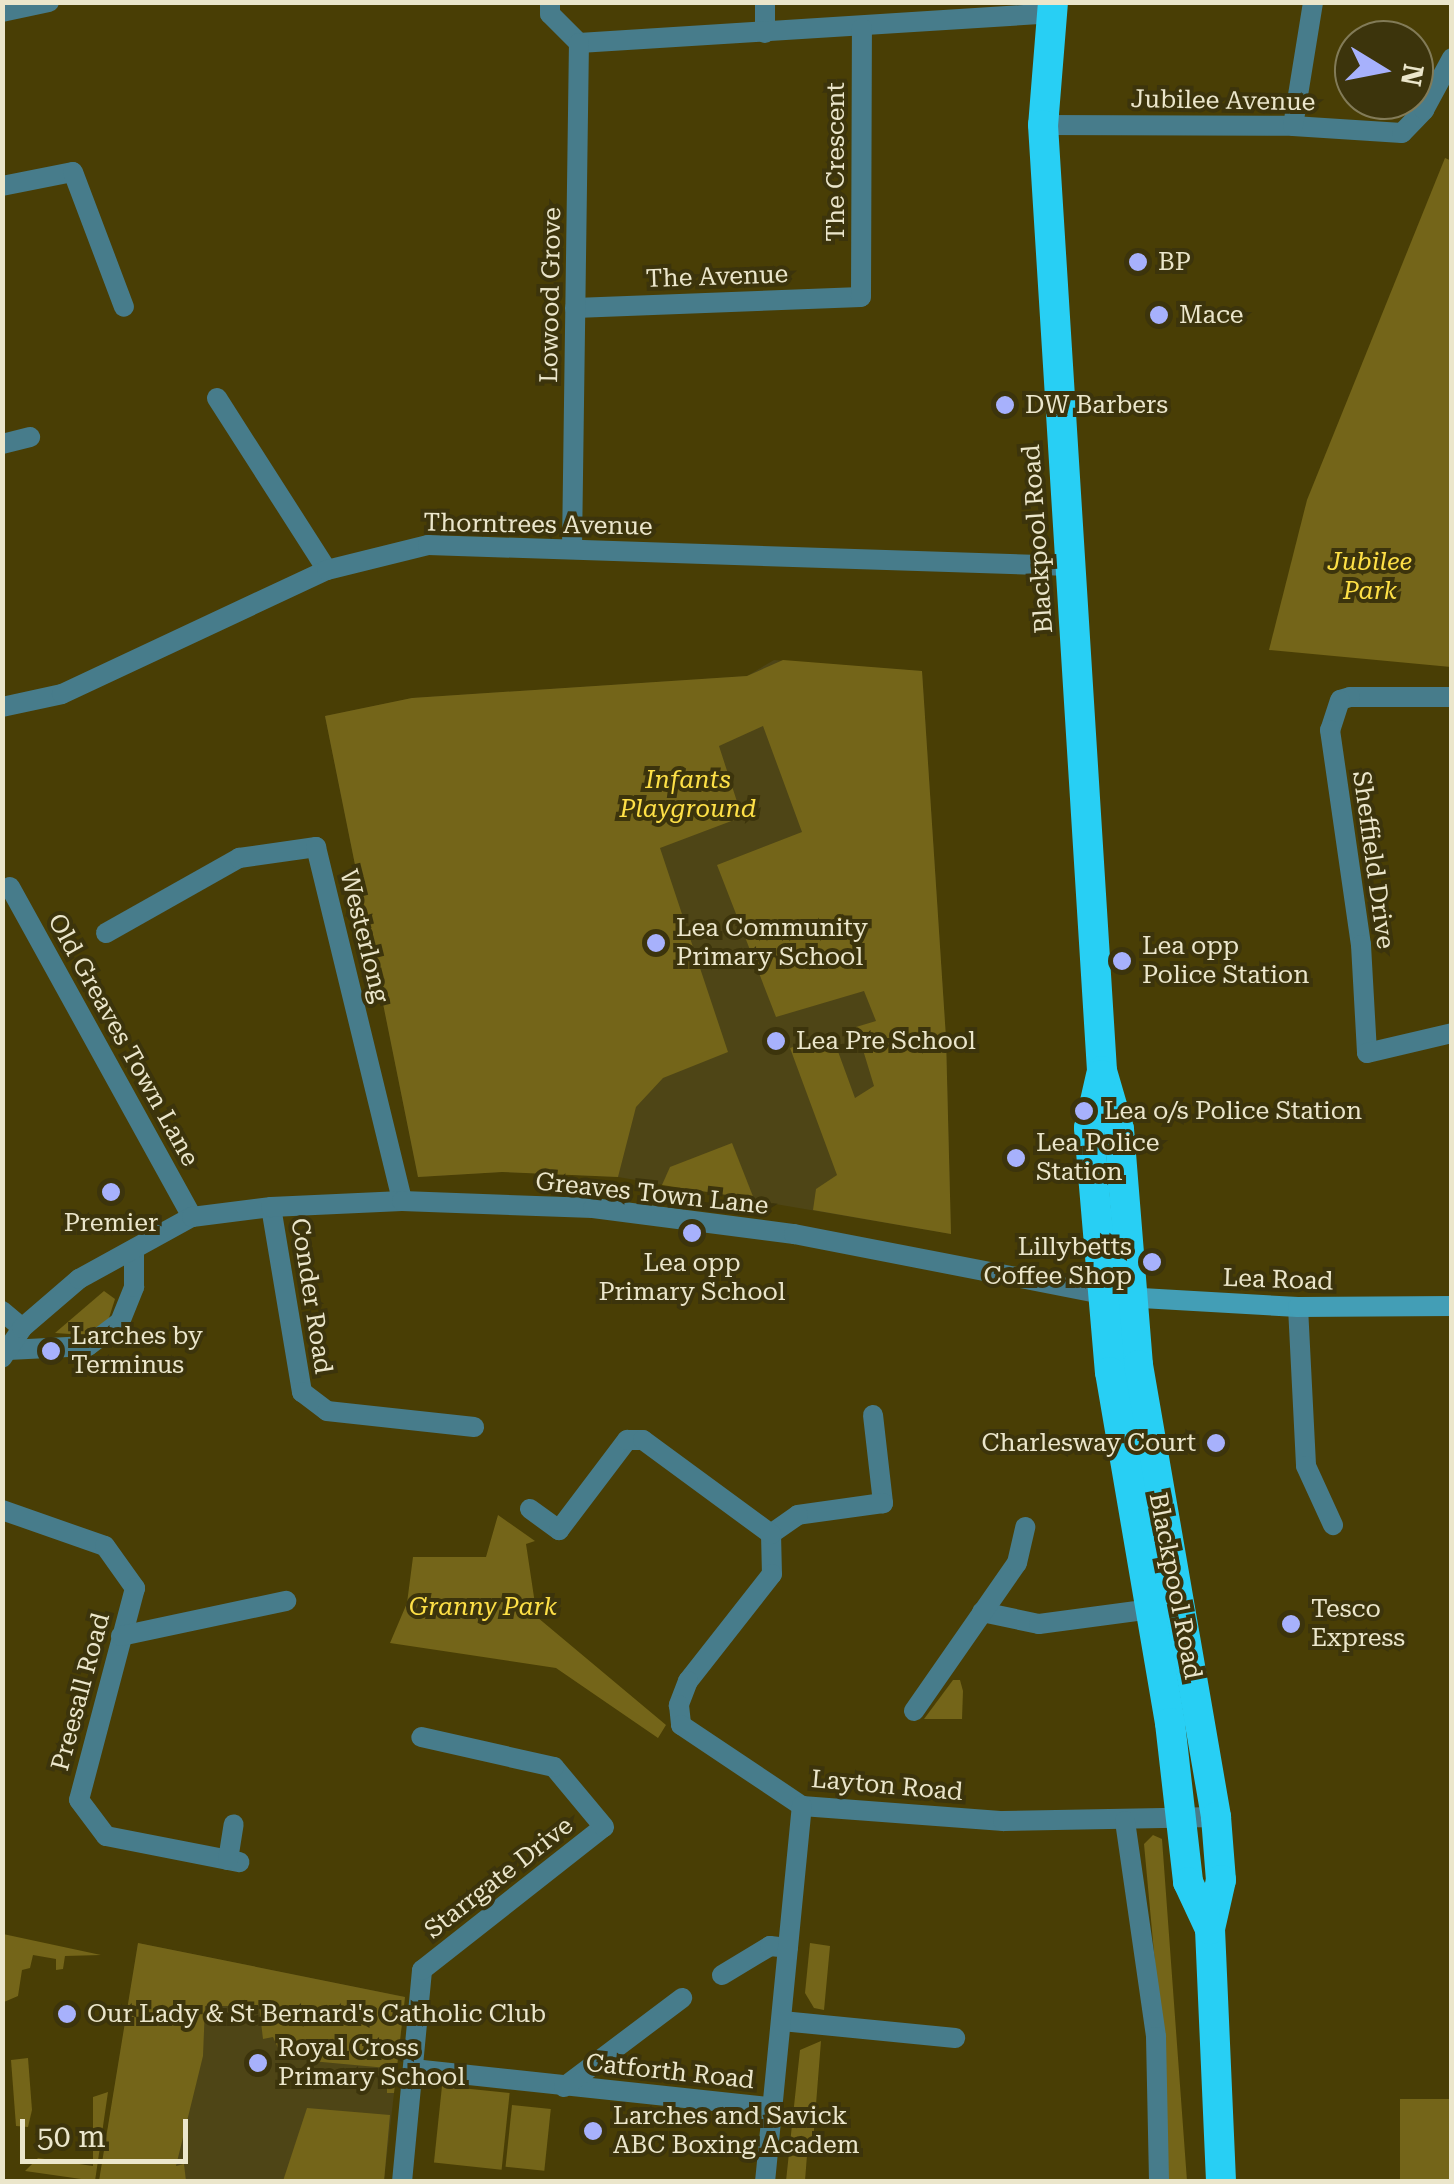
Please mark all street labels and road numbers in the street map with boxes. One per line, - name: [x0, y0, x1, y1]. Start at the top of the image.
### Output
- street label: The Crescent: [821, 82, 851, 242]
- street label: Jubilee Avenue: [1130, 84, 1316, 118]
- street label: Lowood Grove: [534, 207, 568, 383]
- street label: The Avenue: [645, 260, 789, 294]
- street label: Blackpool Road: [1016, 443, 1060, 635]
- street label: Thorntrees Avenue: [423, 508, 653, 542]
- street label: Sheffield Drive: [1346, 769, 1400, 951]
- street label: Westerlong: [333, 866, 395, 1006]
- street label: Old Greaves Town Lane: [41, 908, 205, 1172]
- street label: Greaves Town Lane: [534, 1167, 770, 1221]
- street label: Conder Road: [284, 1216, 338, 1376]
- street label: Lea Road: [1222, 1263, 1334, 1297]
- street label: Blackpool Road: [1142, 1490, 1208, 1682]
- street label: Preesall Road: [46, 1610, 116, 1774]
- street label: Layton Road: [810, 1764, 964, 1808]
- street label: Starrgate Drive: [419, 1811, 579, 1945]
- street label: Catforth Road: [584, 2048, 756, 2096]

